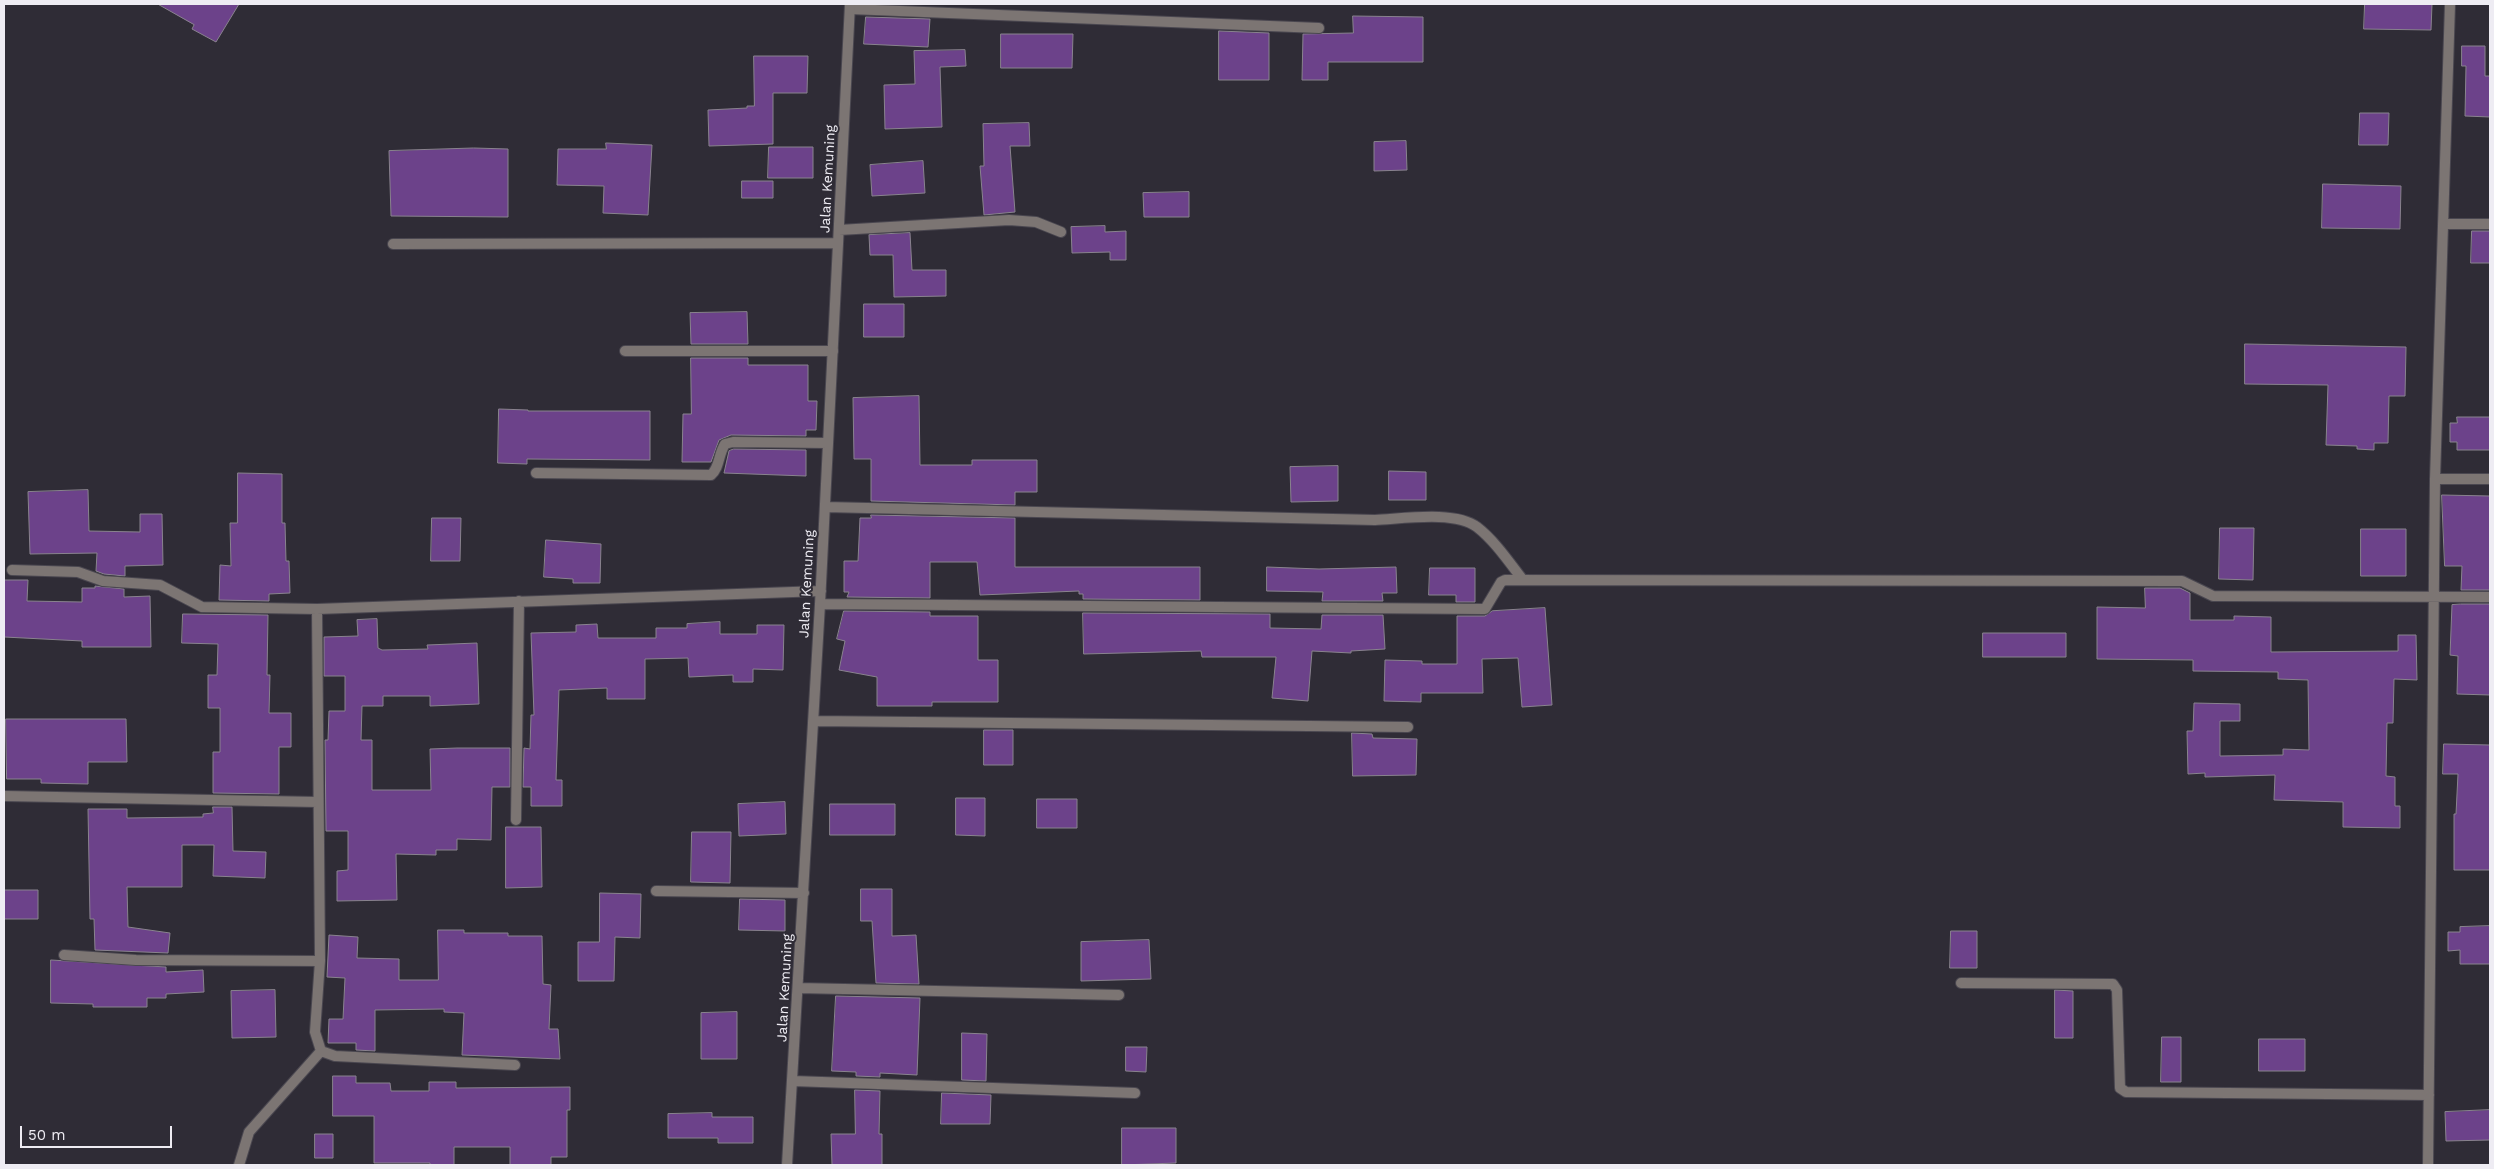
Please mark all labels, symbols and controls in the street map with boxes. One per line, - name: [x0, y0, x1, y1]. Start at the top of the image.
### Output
- street label: Jalan Kemuning: [817, 124, 839, 234]
- street label: Jalan Kemuning: [796, 529, 818, 639]
- street label: Jalan Kemuning: [774, 933, 796, 1043]
- scale bar: [22, 1116, 175, 1148]
- text: 50 m: [28, 1126, 65, 1144]

